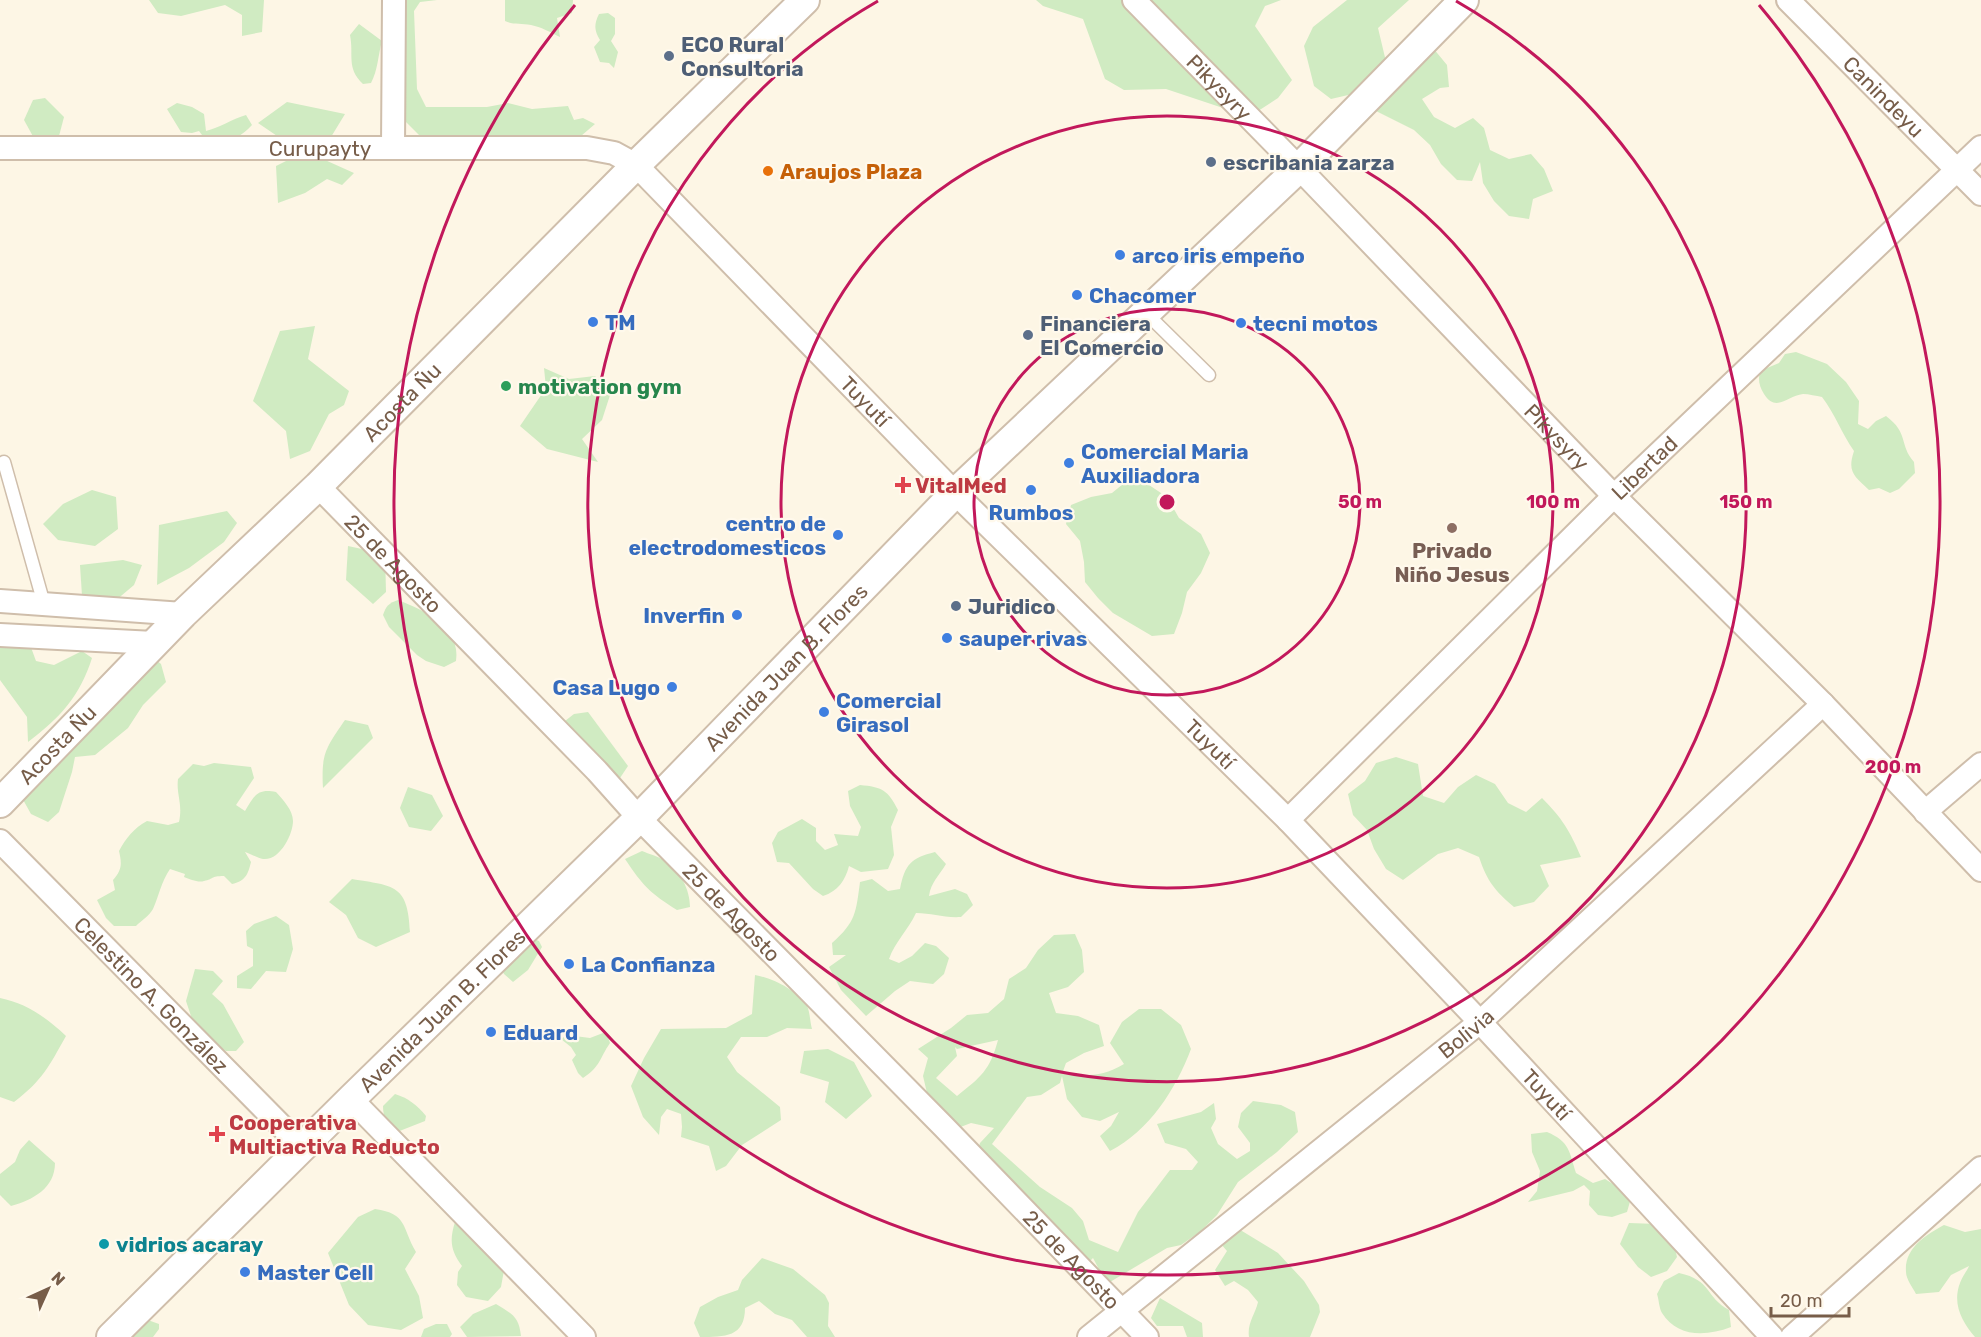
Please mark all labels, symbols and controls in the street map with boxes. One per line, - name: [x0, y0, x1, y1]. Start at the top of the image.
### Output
- place label: ECO Rural Consultoria: [681, 32, 804, 81]
- marker: ECO Rural Consultoria: [662, 49, 676, 63]
- street label: Pikysyry: [1182, 49, 1257, 125]
- street label: Canindeyu: [1838, 51, 1930, 142]
- street label: Curupayty: [269, 136, 372, 161]
- place label: escribania zarza: [1223, 150, 1395, 175]
- marker: escribania zarza: [1204, 155, 1218, 169]
- place label: Araujos Plaza: [780, 159, 922, 184]
- marker: Araujos Plaza: [761, 164, 775, 178]
- place label: arco iris empeño: [1132, 243, 1305, 268]
- marker: arco iris empeño: [1113, 248, 1127, 262]
- place label: Chacomer: [1089, 283, 1197, 308]
- marker: Chacomer: [1070, 288, 1084, 302]
- place label: TM: [605, 310, 636, 335]
- place label: Financiera El Comercio: [1040, 311, 1164, 360]
- place label: tecni motos: [1253, 311, 1378, 336]
- marker: TM: [586, 315, 600, 329]
- marker: tecni motos: [1234, 316, 1248, 330]
- marker: Financiera El Comercio: [1021, 328, 1035, 342]
- street label: Acosta Ñu: [357, 357, 446, 446]
- street label: Tuyutí: [836, 371, 896, 432]
- place label: motivation gym: [518, 374, 682, 399]
- marker: motivation gym: [499, 379, 513, 393]
- street label: Pikysyry: [1520, 398, 1595, 475]
- street label: Libertad: [1606, 430, 1682, 505]
- place label: Comercial Maria Auxiliadora: [1081, 439, 1249, 488]
- marker: Comercial Maria Auxiliadora: [1062, 456, 1076, 470]
- place label: VitalMed: [915, 473, 1007, 498]
- marker: VitalMed: [896, 478, 910, 492]
- marker: Rumbos: [1024, 483, 1038, 497]
- text: 50 m: [1338, 491, 1382, 513]
- text: 100 m: [1526, 491, 1580, 513]
- text: 150 m: [1719, 491, 1773, 513]
- centre of rings: [1157, 492, 1177, 512]
- place label: Rumbos: [989, 500, 1073, 525]
- street label: 25 de Agosto: [340, 509, 447, 618]
- place label: centro de electrodomesticos: [629, 511, 826, 560]
- marker: Privado Niño Jesus: [1445, 521, 1459, 535]
- marker: centro de electrodomesticos: [831, 528, 845, 542]
- place label: Privado Niño Jesus: [1394, 538, 1510, 587]
- street label: Avenida Juan B. Flores: [699, 578, 872, 756]
- place label: Juridico: [968, 594, 1056, 619]
- marker: Juridico: [949, 599, 963, 613]
- place label: Inverfin: [643, 603, 725, 628]
- marker: Inverfin: [730, 608, 744, 622]
- place label: sauper rivas: [959, 626, 1087, 651]
- marker: sauper rivas: [940, 631, 954, 645]
- place label: Casa Lugo: [552, 675, 660, 700]
- marker: Casa Lugo: [665, 680, 679, 694]
- place label: Comercial Girasol: [836, 688, 942, 737]
- street label: Acosta Ñu: [13, 699, 101, 789]
- marker: Comercial Girasol: [817, 705, 831, 719]
- street label: Tuyutí: [1180, 714, 1241, 775]
- text: 200 m: [1865, 756, 1921, 778]
- street label: 25 de Agosto: [678, 858, 786, 967]
- street label: Celestino A. González: [69, 911, 234, 1078]
- street label: Avenida Juan B. Flores: [353, 924, 530, 1097]
- place label: La Confianza: [581, 952, 715, 977]
- marker: La Confianza: [562, 957, 576, 971]
- street label: Bolivia: [1433, 1003, 1499, 1063]
- place label: Eduard: [503, 1020, 578, 1045]
- marker: Eduard: [484, 1025, 498, 1039]
- street label: Tuyutí: [1517, 1064, 1577, 1126]
- place label: Cooperativa Multiactiva Reducto: [229, 1110, 440, 1159]
- marker: Cooperativa Multiactiva Reducto: [210, 1127, 224, 1141]
- street label: 25 de Agosto: [1018, 1204, 1125, 1314]
- place label: vidrios acaray: [116, 1232, 264, 1257]
- marker: vidrios acaray: [97, 1237, 111, 1251]
- north arrow: [18, 1259, 78, 1319]
- place label: Master Cell: [257, 1260, 373, 1285]
- marker: Master Cell: [238, 1265, 252, 1279]
- text: N: [47, 1268, 69, 1290]
- scale bar: [1771, 1280, 1849, 1318]
- text: 20 m: [1780, 1290, 1822, 1312]

